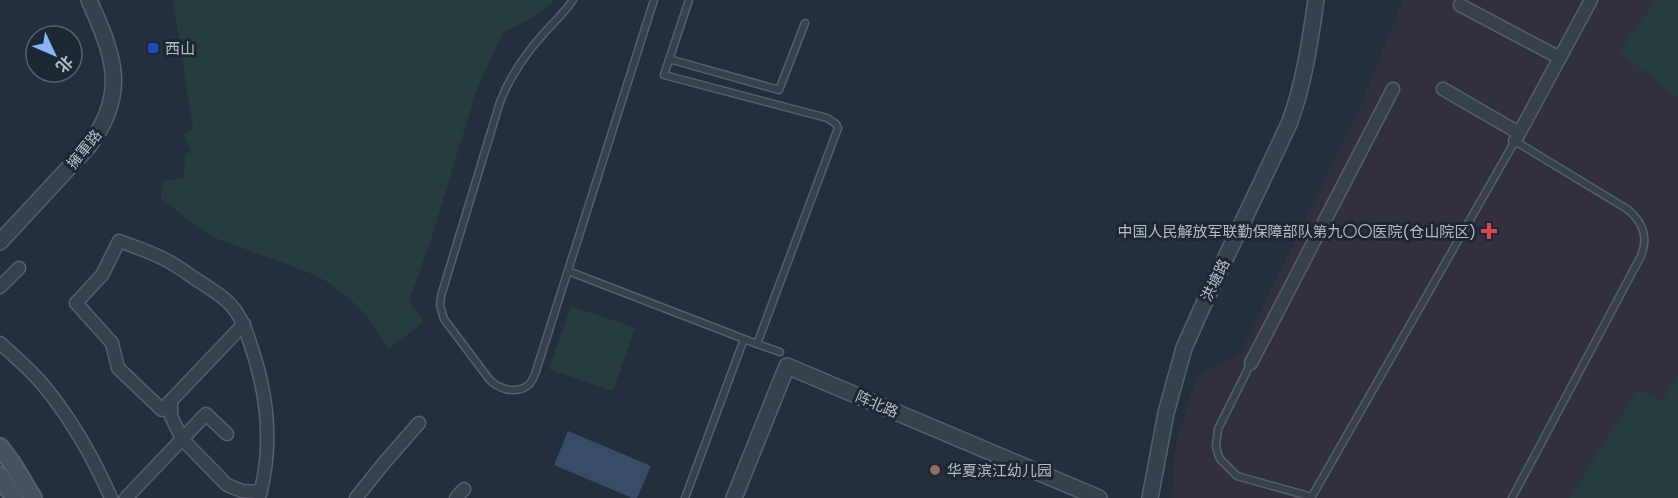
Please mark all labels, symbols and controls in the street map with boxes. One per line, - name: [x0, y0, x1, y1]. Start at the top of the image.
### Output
- north arrow: [24, 24, 84, 84]
- place label: 西山: [165, 38, 195, 59]
- marker: 西山: [146, 41, 160, 55]
- text: 北: [51, 50, 78, 78]
- street label: 擁軍路: [62, 125, 106, 173]
- place label: 中国人民解放军联勤保障部队第九〇〇医院(仓山院区): [1117, 221, 1476, 242]
- marker: 中国人民解放军联勤保障部队第九〇〇医院(仓山院区): [1480, 222, 1498, 240]
- street label: 洪塘路: [1196, 255, 1234, 305]
- street label: 阵北路: [852, 386, 902, 422]
- place label: 华夏滨江幼儿园: [947, 460, 1052, 481]
- marker: 华夏滨江幼儿园: [928, 463, 942, 477]

